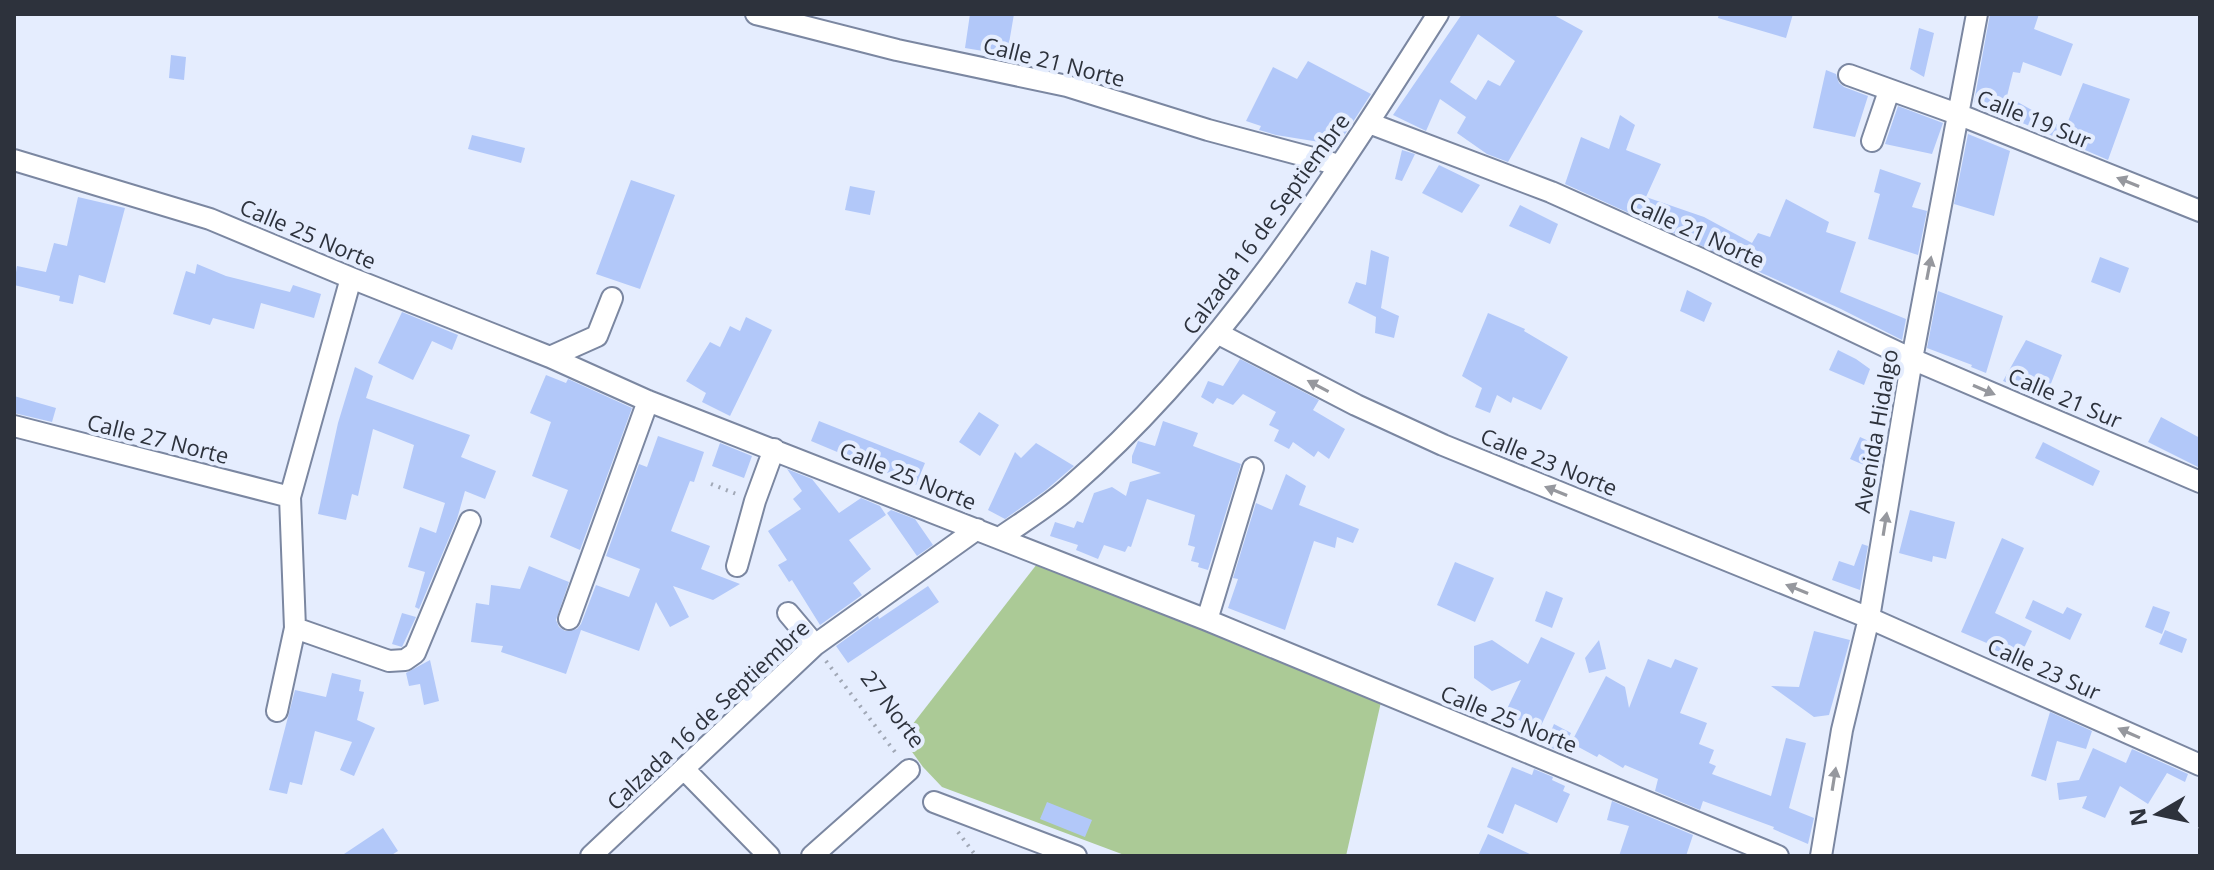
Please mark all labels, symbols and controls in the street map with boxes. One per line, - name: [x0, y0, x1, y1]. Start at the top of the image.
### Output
- street label: Calle 21 Norte: [980, 29, 1128, 93]
- street label: Calle 19 Sur: [1973, 82, 2096, 155]
- street label: Calzada 16 de Septiembre: [1175, 107, 1356, 340]
- one-way arrow: [2116, 176, 2140, 189]
- street label: Calle 21 Norte: [1625, 188, 1770, 274]
- street label: Calle 25 Norte: [236, 191, 381, 275]
- one-way arrow: [1924, 255, 1936, 280]
- street label: Avenida Hidalgo: [1846, 347, 1904, 515]
- street label: Calle 21 Sur: [2004, 360, 2127, 434]
- one-way arrow: [1307, 379, 1330, 392]
- one-way arrow: [1972, 383, 1996, 396]
- street label: Calle 27 Norte: [84, 406, 232, 470]
- street label: Calle 23 Norte: [1476, 420, 1622, 502]
- street label: Calle 25 Norte: [835, 434, 981, 516]
- one-way arrow: [1544, 484, 1568, 497]
- one-way arrow: [1879, 511, 1891, 536]
- one-way arrow: [1785, 582, 1809, 595]
- street label: Calzada 16 de Septiembre: [600, 612, 815, 816]
- street label: Calle 23 Sur: [1983, 630, 2106, 706]
- street label: 27 Norte: [855, 663, 933, 753]
- street label: Calle 25 Norte: [1436, 677, 1582, 759]
- one-way arrow: [2117, 726, 2140, 740]
- one-way arrow: [1828, 766, 1841, 791]
- north arrow: [2118, 774, 2198, 854]
- text: N: [2121, 806, 2153, 828]

